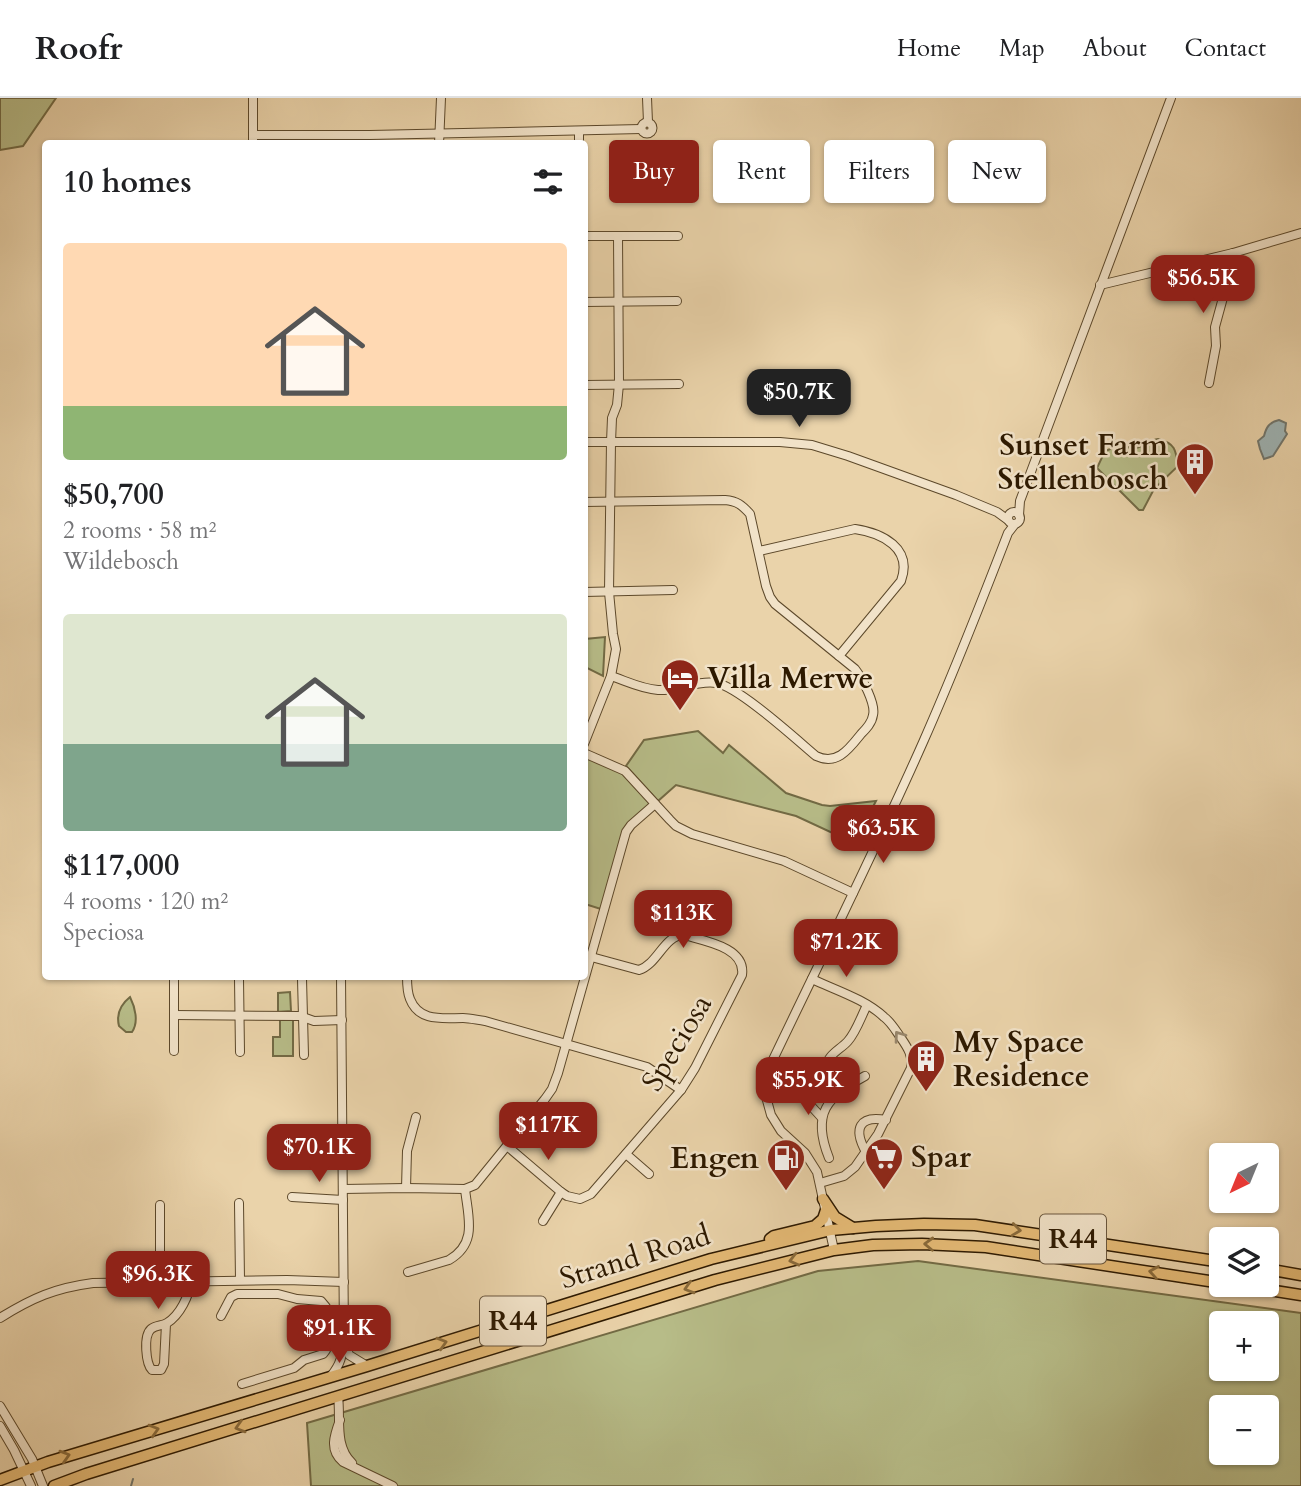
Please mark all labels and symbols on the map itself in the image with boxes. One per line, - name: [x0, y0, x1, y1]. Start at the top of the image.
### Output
- pin: $56.5K: [1146, 256, 1260, 315]
- pin: $50.7K: [742, 370, 856, 429]
- place label: Sunset Farm Stellenbosch: [998, 425, 1168, 500]
- building icon: Sunset Farm Stellenbosch: [1174, 441, 1216, 496]
- hotel icon: Villa Merwe: [659, 657, 701, 712]
- place label: Villa Merwe: [707, 658, 873, 699]
- pin: $63.5K: [826, 806, 940, 865]
- pin: $113K: [634, 890, 732, 950]
- pin: $71.2K: [789, 920, 903, 979]
- street label: Speciosa: [632, 987, 722, 1099]
- place label: My Space Residence: [953, 1022, 1090, 1097]
- one-way arrow: [895, 1031, 908, 1044]
- building icon: My Space Residence: [905, 1038, 947, 1093]
- pin: $55.9K: [751, 1058, 865, 1117]
- pin: $117K: [499, 1102, 597, 1162]
- pin: $70.1K: [262, 1124, 376, 1184]
- supermarket icon: Spar: [863, 1136, 905, 1191]
- fuel station icon: Engen: [765, 1137, 807, 1192]
- place label: Spar: [911, 1137, 972, 1178]
- place label: Engen: [670, 1138, 759, 1179]
- north arrow: [1209, 1143, 1279, 1213]
- road number: R44: [1040, 1214, 1106, 1264]
- street label: Strand Road: [555, 1215, 715, 1299]
- one-way arrow: [1010, 1223, 1022, 1238]
- one-way arrow: [923, 1237, 934, 1252]
- pin: $96.3K: [101, 1252, 215, 1311]
- one-way arrow: [788, 1252, 800, 1266]
- one-way arrow: [1148, 1265, 1160, 1280]
- one-way arrow: [683, 1280, 695, 1295]
- road number: R44: [480, 1296, 546, 1346]
- pin: $91.1K: [282, 1306, 396, 1365]
- one-way arrow: [435, 1337, 447, 1351]
- one-way arrow: [234, 1418, 246, 1433]
- one-way arrow: [147, 1423, 159, 1438]
- one-way arrow: [59, 1450, 71, 1465]

